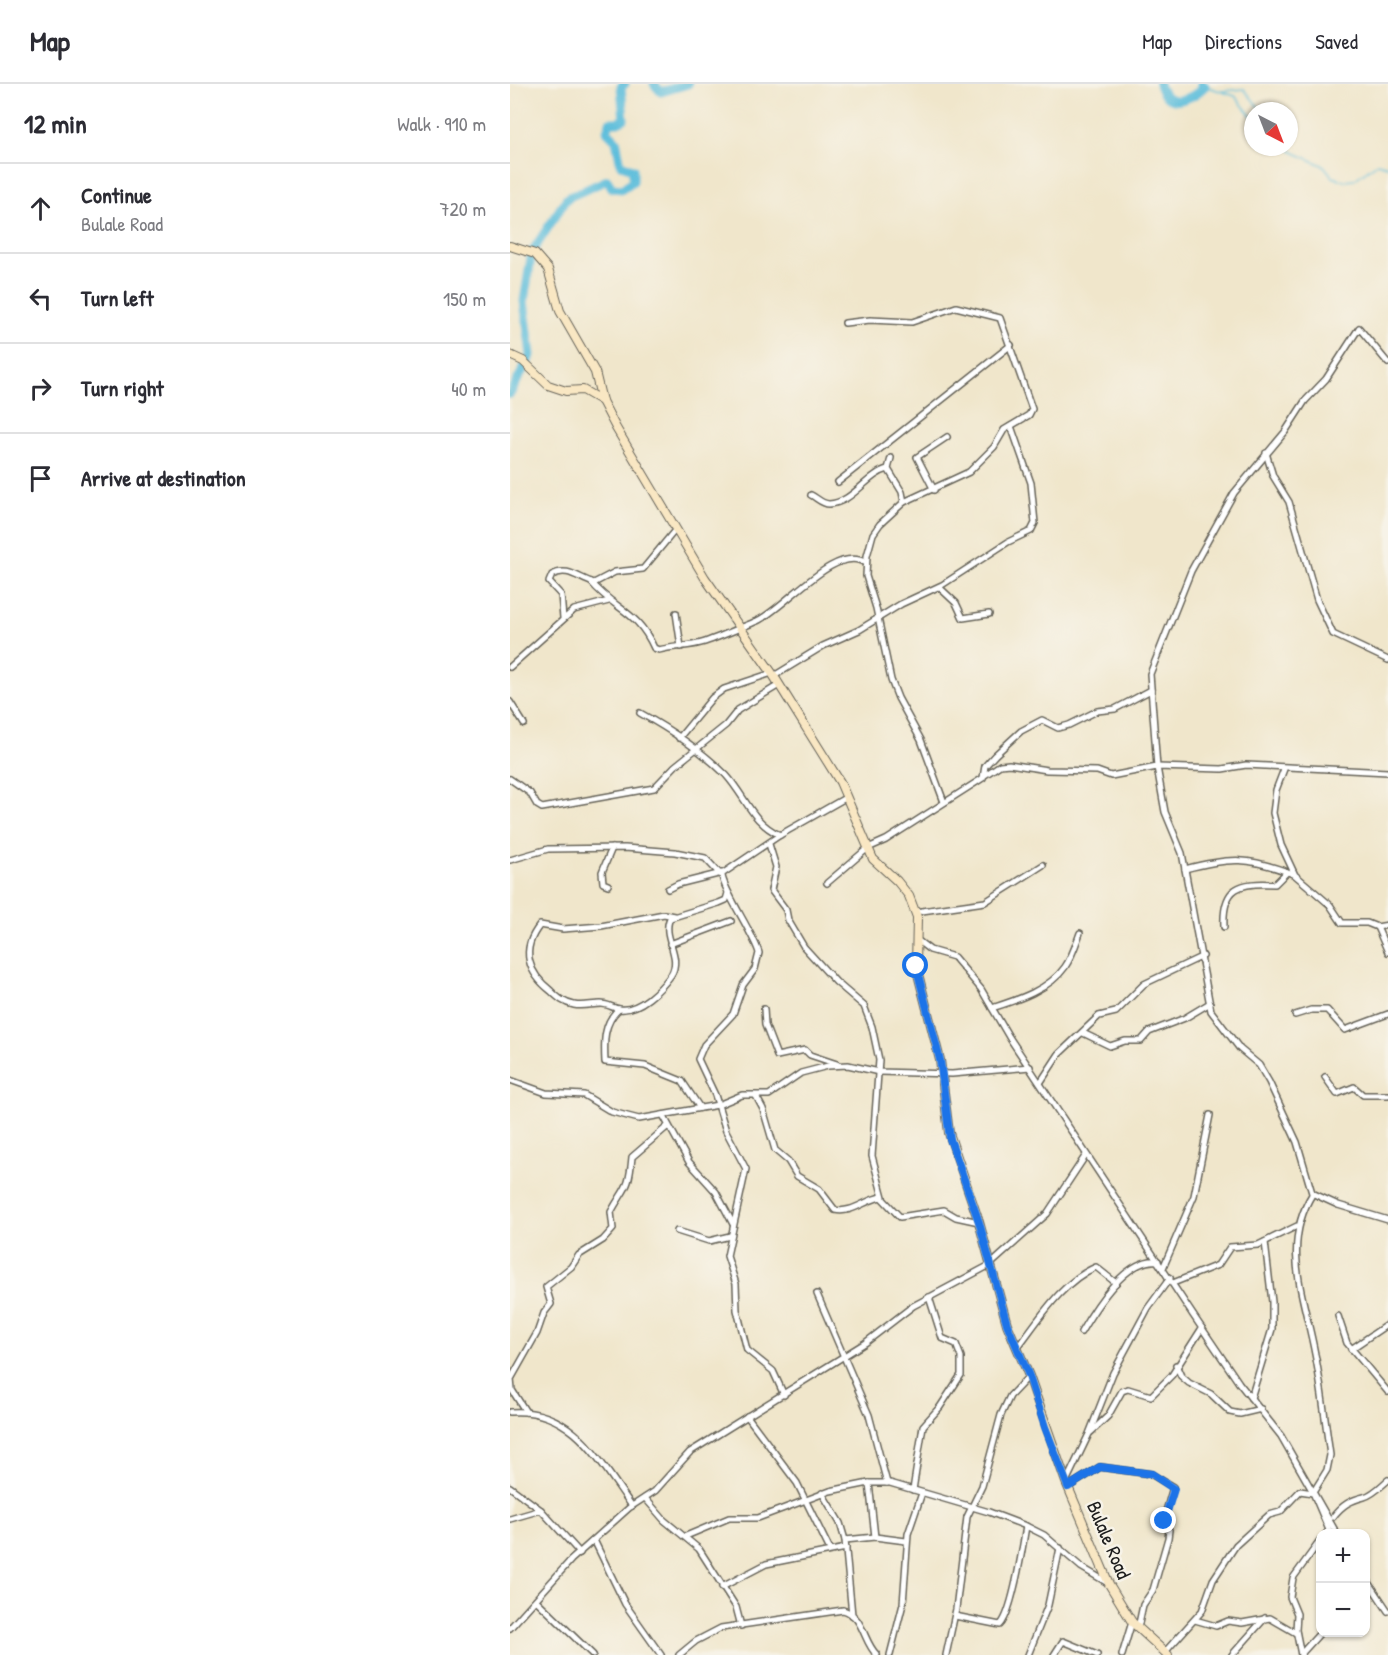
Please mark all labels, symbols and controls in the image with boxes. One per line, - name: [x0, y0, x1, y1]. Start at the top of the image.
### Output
- text: Map: [30, 22, 70, 60]
- text: Map: [1142, 27, 1172, 56]
- text: Directions: [1205, 27, 1282, 56]
- text: Saved: [1315, 27, 1358, 56]
- north arrow: [1244, 102, 1298, 156]
- text: 12 min: [24, 106, 87, 141]
- text: Walk · 910 m: [397, 110, 486, 137]
- text: Continue: [81, 180, 152, 210]
- icon: ahead: [24, 192, 57, 225]
- text: 720 m: [440, 195, 486, 222]
- text: Bulale Road: [81, 210, 163, 237]
- icon: left: [24, 282, 57, 315]
- text: Turn left: [81, 283, 154, 313]
- text: 150 m: [443, 285, 486, 312]
- icon: right: [24, 372, 57, 405]
- text: Turn right: [81, 373, 164, 403]
- text: 40 m: [451, 375, 486, 402]
- icon: arrive: [24, 462, 57, 495]
- text: Arrive at destination: [81, 463, 246, 493]
- route start: [902, 952, 928, 978]
- street label: Bulale Road: [1081, 1497, 1138, 1583]
- route end: [1150, 1507, 1176, 1533]
- map controls: [1316, 1529, 1370, 1637]
- button: +: [1316, 1529, 1370, 1583]
- button: −: [1316, 1583, 1370, 1637]

